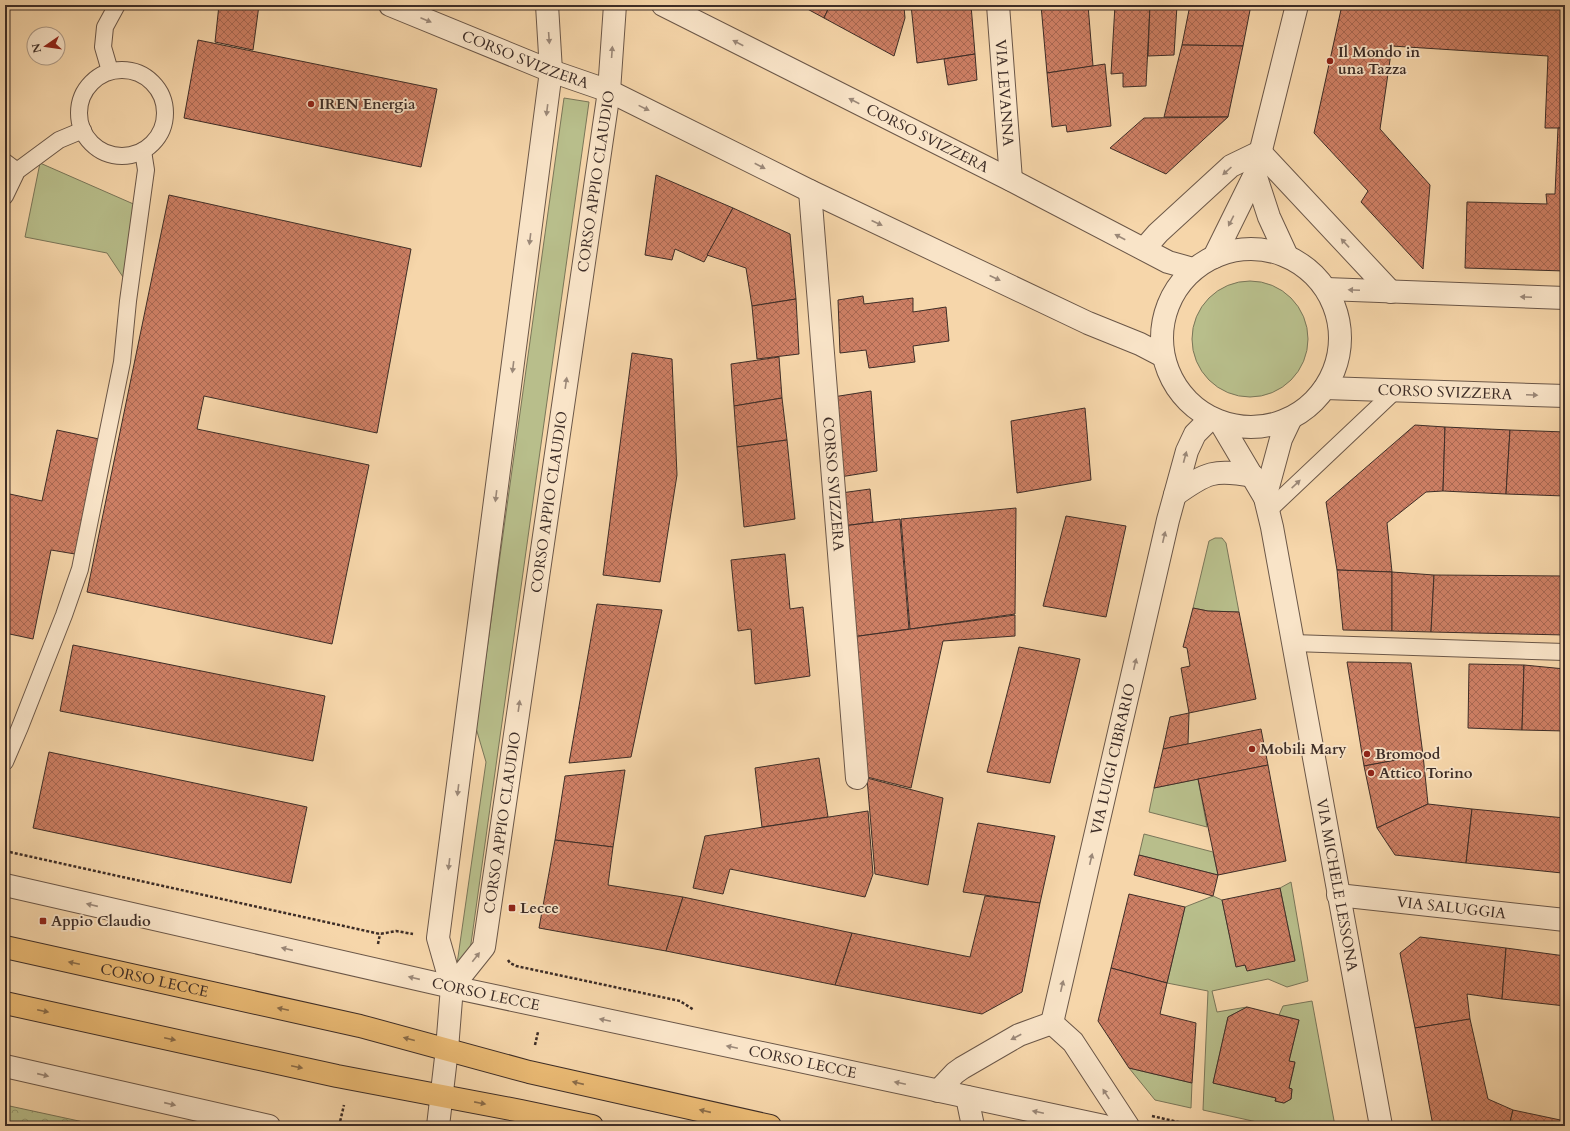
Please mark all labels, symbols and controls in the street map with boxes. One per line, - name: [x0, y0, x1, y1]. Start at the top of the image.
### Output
- one-way arrow: [420, 17, 431, 23]
- north arrow: [26, 26, 66, 66]
- street label: CORSO SVIZZERA: [459, 26, 592, 93]
- one-way arrow: [546, 32, 553, 44]
- street label: VIA LEVANNA: [991, 39, 1018, 147]
- one-way arrow: [732, 40, 744, 46]
- text: N: [28, 41, 45, 54]
- place label: Il Mondo in una Tazza: [1338, 42, 1421, 79]
- one-way arrow: [608, 46, 615, 58]
- marker: Il Mondo in una Tazza: [1325, 56, 1335, 66]
- street label: CORSO APPIO CLAUDIO: [573, 89, 619, 274]
- place label: IREN Energia: [319, 94, 416, 114]
- one-way arrow: [848, 98, 860, 104]
- marker: IREN Energia: [306, 99, 316, 109]
- street label: CORSO SVIZZERA: [863, 99, 992, 177]
- one-way arrow: [543, 104, 550, 116]
- one-way arrow: [638, 105, 650, 111]
- one-way arrow: [755, 163, 766, 170]
- one-way arrow: [1221, 166, 1232, 175]
- one-way arrow: [1228, 215, 1235, 227]
- one-way arrow: [872, 220, 883, 226]
- one-way arrow: [527, 232, 533, 245]
- one-way arrow: [1114, 233, 1125, 240]
- one-way arrow: [1341, 238, 1350, 248]
- one-way arrow: [989, 275, 1001, 281]
- one-way arrow: [1348, 287, 1360, 294]
- one-way arrow: [1519, 294, 1532, 300]
- one-way arrow: [510, 361, 516, 373]
- one-way arrow: [563, 377, 569, 389]
- street label: CORSO SVIZZERA: [1377, 380, 1513, 404]
- one-way arrow: [1526, 391, 1538, 398]
- street label: CORSO APPIO CLAUDIO: [526, 410, 572, 594]
- street label: CORSO SVIZZERA: [818, 416, 849, 552]
- one-way arrow: [1182, 451, 1188, 463]
- one-way arrow: [1291, 480, 1301, 489]
- one-way arrow: [493, 490, 500, 502]
- one-way arrow: [1162, 531, 1168, 543]
- one-way arrow: [1133, 658, 1139, 670]
- street label: VIA LUIGI CIBRARIO: [1086, 681, 1140, 837]
- one-way arrow: [516, 700, 522, 712]
- street label: CORSO APPIO CLAUDIO: [479, 730, 525, 915]
- place label: Mobili Mary: [1260, 739, 1347, 759]
- marker: Mobili Mary: [1247, 744, 1257, 754]
- place label: Bromood: [1375, 744, 1441, 764]
- marker: Bromood: [1362, 749, 1372, 759]
- place label: Attico Torino: [1379, 763, 1473, 783]
- marker: Attico Torino: [1366, 768, 1376, 778]
- one-way arrow: [455, 784, 461, 797]
- street label: VIA MICHELE LESSONA: [1312, 797, 1363, 973]
- one-way arrow: [1088, 853, 1094, 865]
- one-way arrow: [446, 857, 452, 870]
- street label: VIA SALUGGIA: [1396, 892, 1507, 923]
- place label: Lecce: [520, 898, 559, 918]
- one-way arrow: [86, 901, 98, 907]
- marker: Lecce: [507, 903, 517, 913]
- place label: Appio Claudio: [51, 911, 151, 931]
- marker: Appio Claudio: [38, 916, 48, 926]
- one-way arrow: [281, 946, 293, 952]
- one-way arrow: [472, 951, 480, 962]
- one-way arrow: [68, 959, 80, 965]
- street label: CORSO LECCE: [99, 959, 210, 1002]
- street label: CORSO LECCE: [430, 973, 542, 1015]
- one-way arrow: [408, 975, 420, 981]
- one-way arrow: [1059, 979, 1065, 992]
- one-way arrow: [277, 1005, 289, 1011]
- one-way arrow: [37, 1009, 49, 1015]
- one-way arrow: [599, 1016, 611, 1022]
- one-way arrow: [1010, 1034, 1022, 1040]
- one-way arrow: [403, 1036, 415, 1042]
- one-way arrow: [164, 1037, 176, 1043]
- street label: CORSO LECCE: [747, 1041, 858, 1083]
- one-way arrow: [726, 1043, 738, 1049]
- one-way arrow: [291, 1065, 303, 1071]
- one-way arrow: [37, 1072, 49, 1078]
- one-way arrow: [894, 1079, 906, 1085]
- one-way arrow: [572, 1080, 584, 1086]
- one-way arrow: [1102, 1088, 1110, 1099]
- one-way arrow: [474, 1100, 486, 1106]
- one-way arrow: [164, 1101, 176, 1107]
- one-way arrow: [699, 1108, 711, 1114]
- one-way arrow: [1032, 1109, 1044, 1115]

